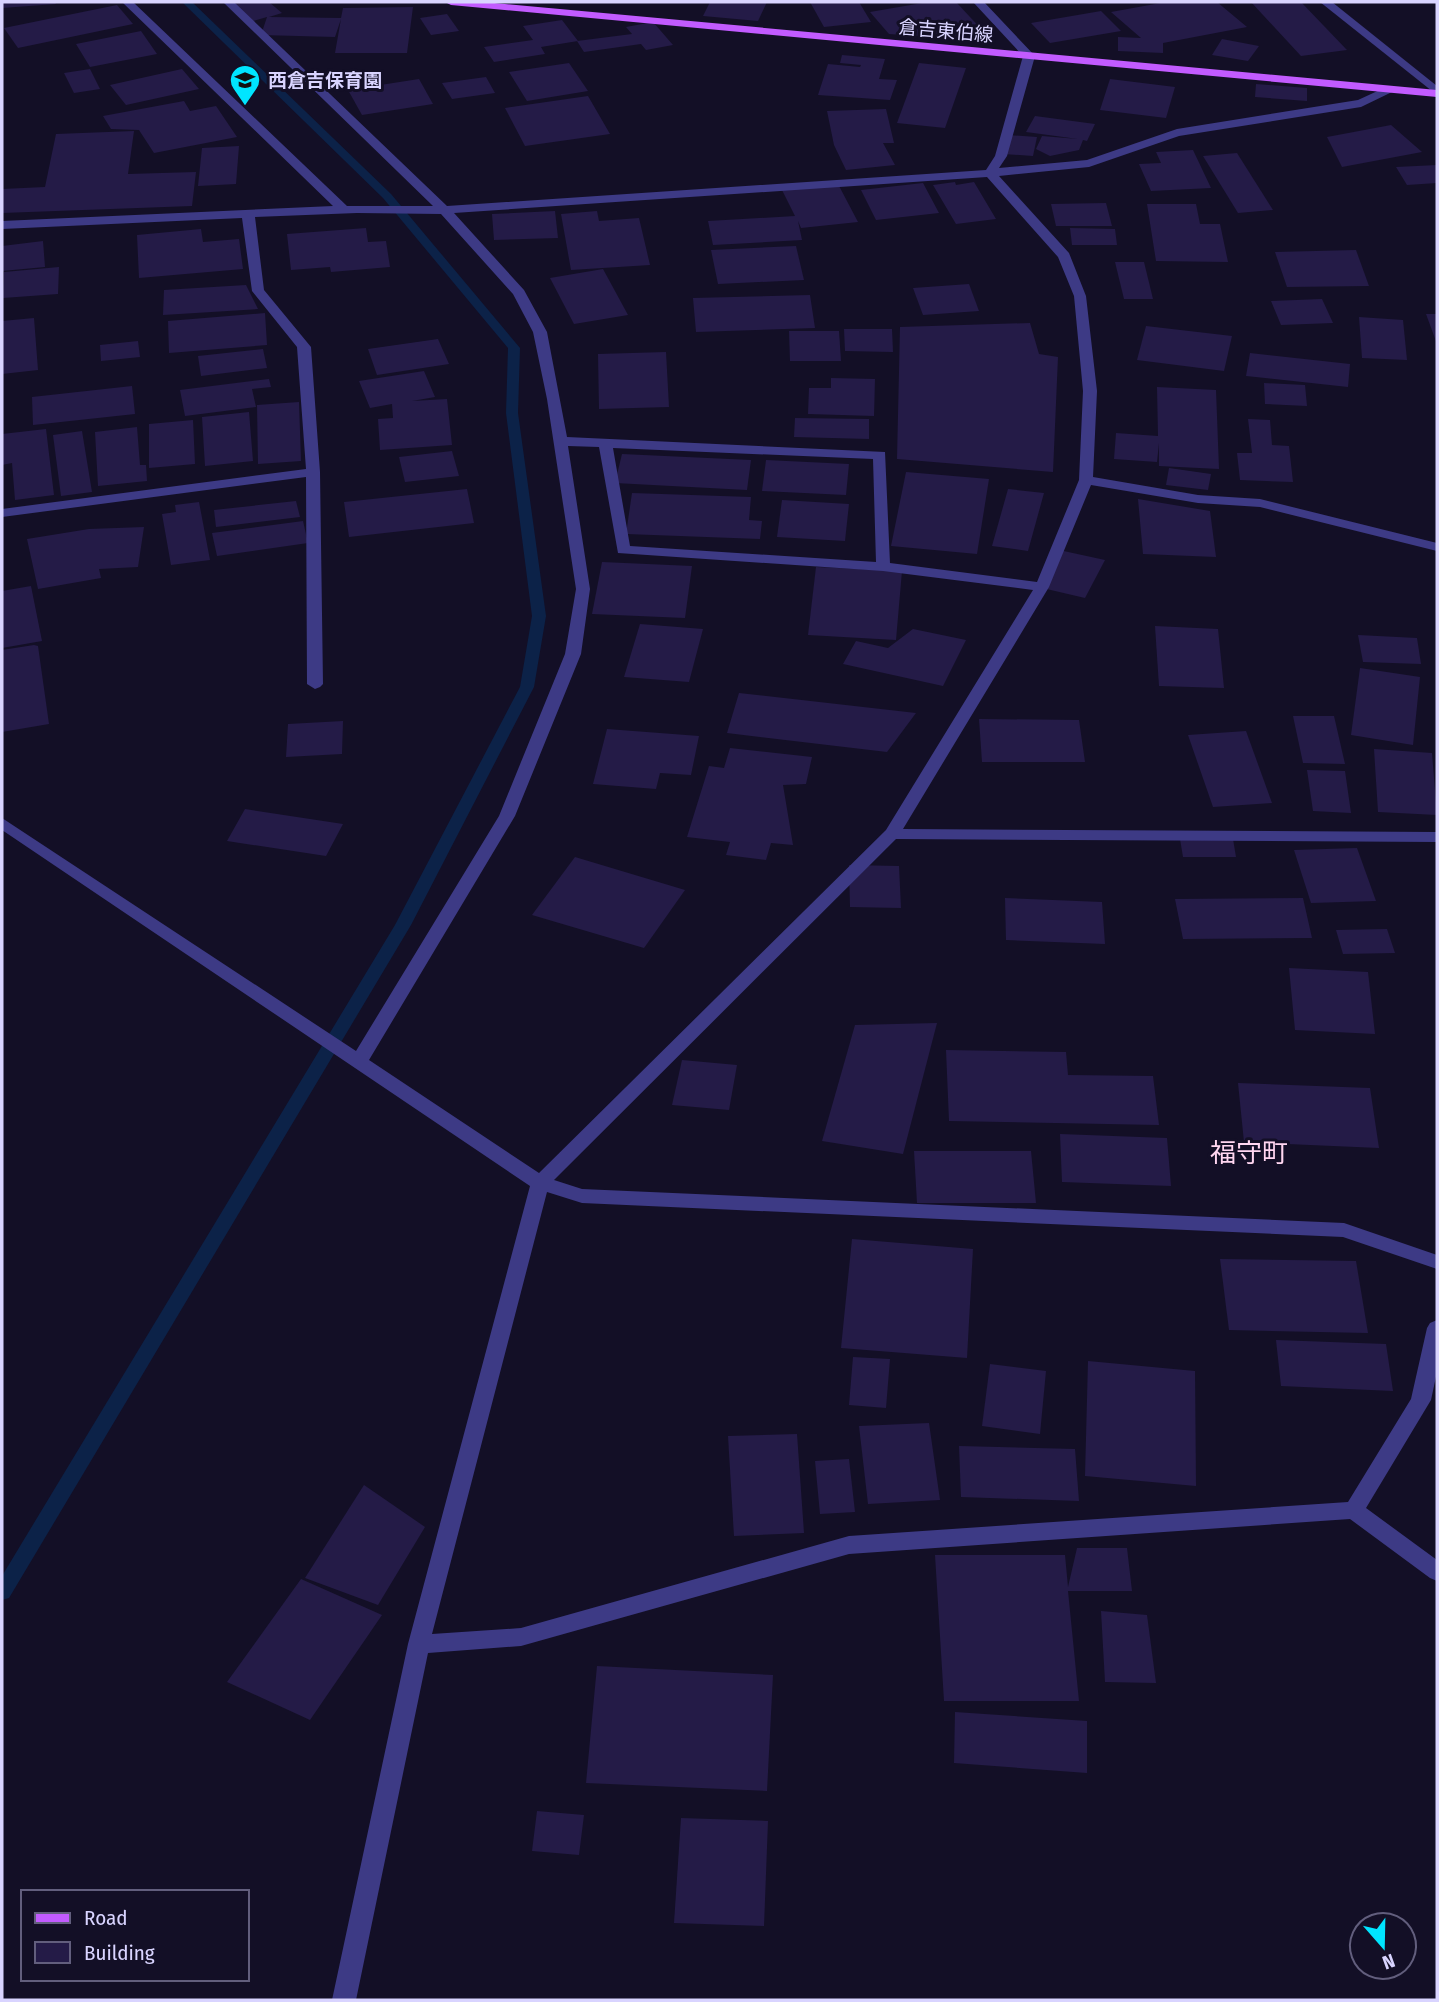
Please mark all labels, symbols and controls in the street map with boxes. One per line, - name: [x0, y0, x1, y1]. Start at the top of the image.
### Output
- street label: 倉吉東伯線: [898, 15, 994, 47]
- school or university icon: 西倉吉保育園: [228, 63, 262, 107]
- place label: 西倉吉保育園: [268, 69, 382, 92]
- district label: 福守町: [1210, 1138, 1288, 1169]
- legend: [21, 1890, 248, 1981]
- text: Road: [84, 1905, 128, 1931]
- north arrow: [1348, 1911, 1418, 1981]
- text: Building: [84, 1940, 155, 1966]
- text: N: [1379, 1949, 1398, 1974]

